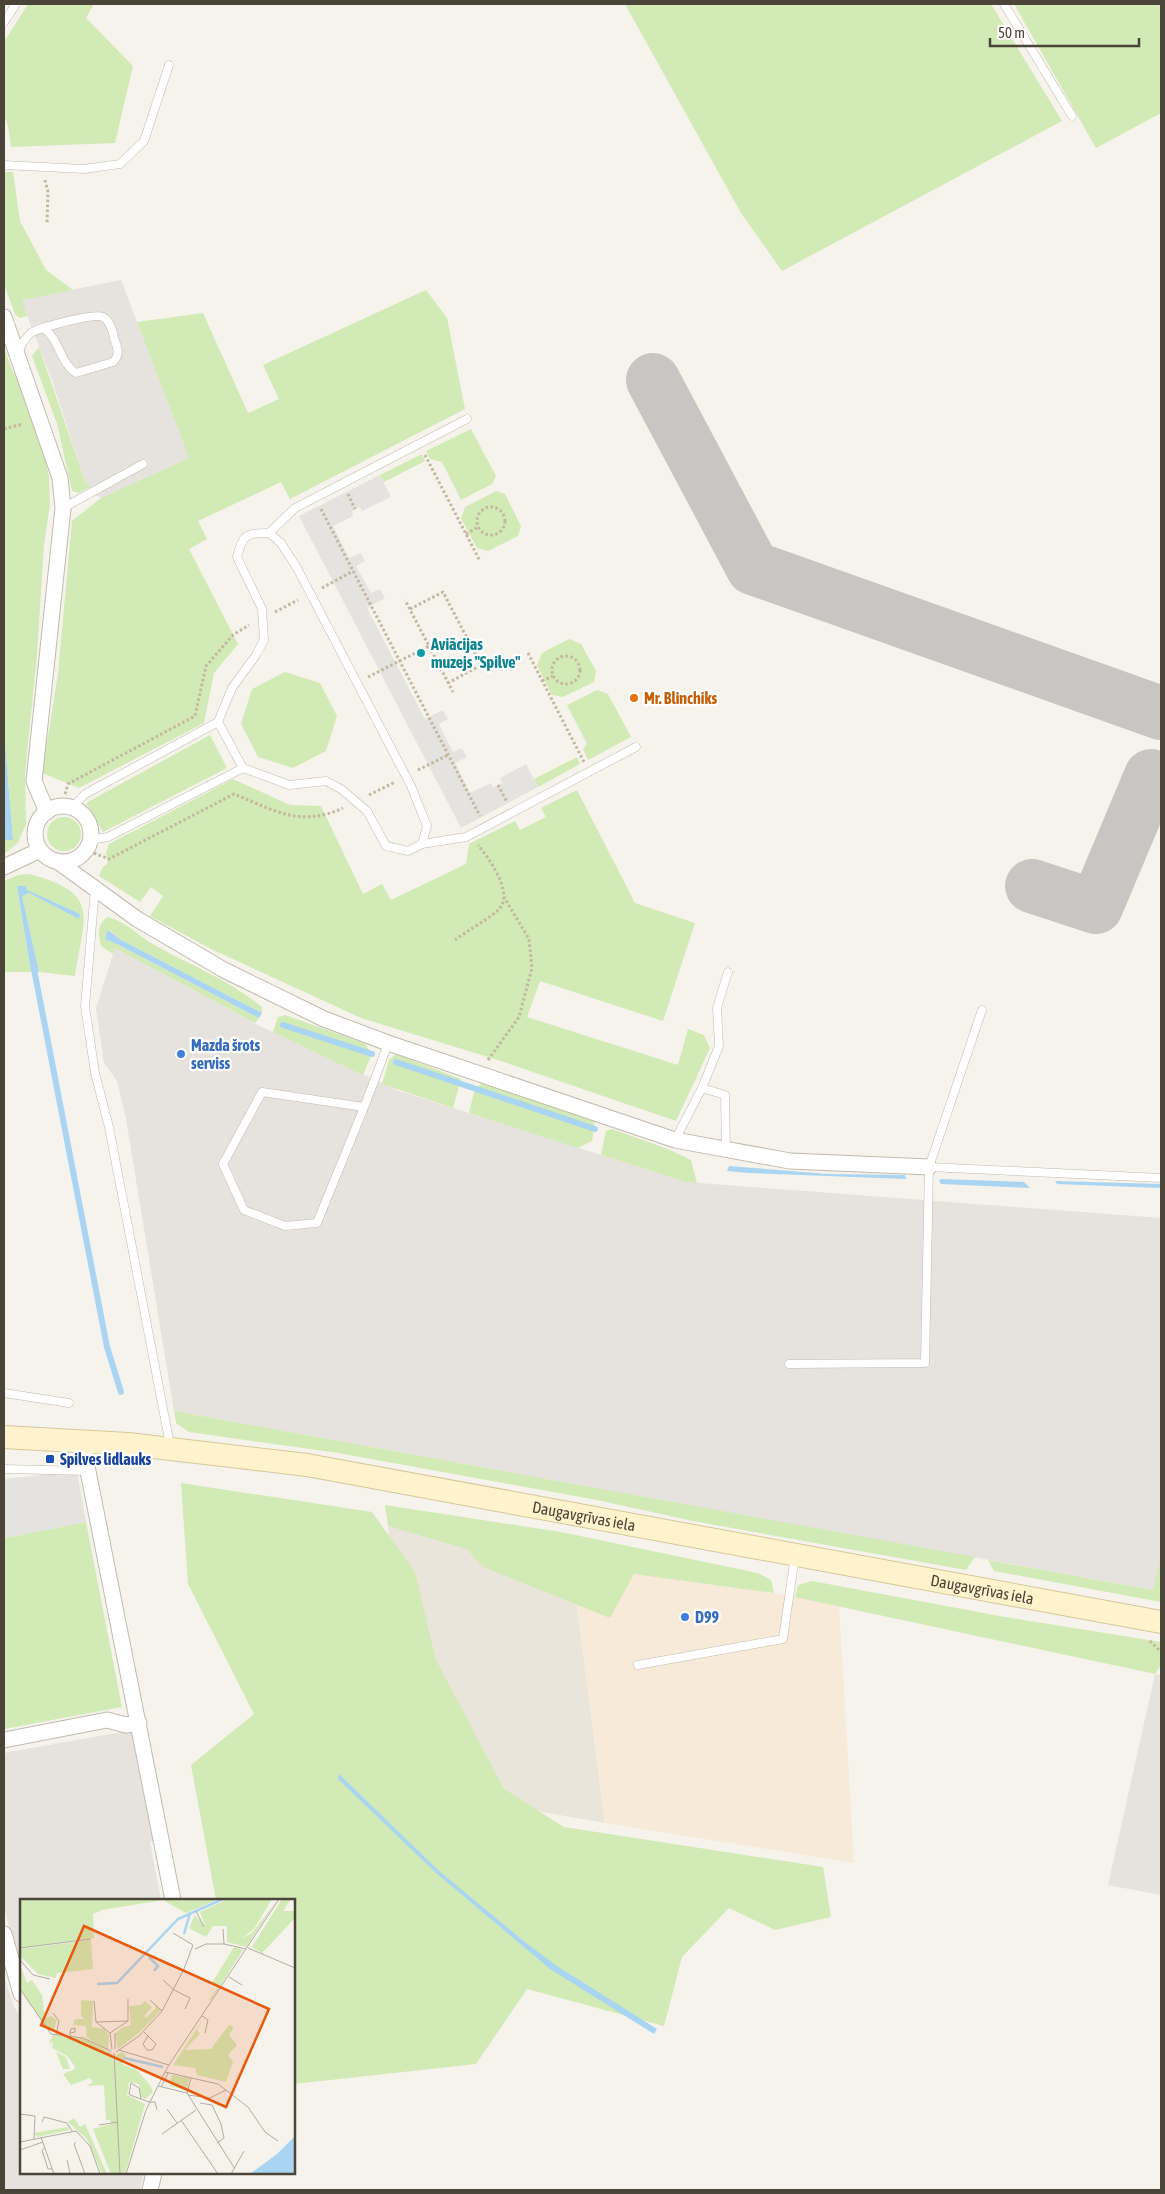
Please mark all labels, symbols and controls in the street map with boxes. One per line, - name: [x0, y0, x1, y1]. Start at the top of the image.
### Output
- scale bar: [990, 15, 1139, 47]
- text: 50 m: [998, 24, 1025, 41]
- place label: Aviācijas muzejs "Spilve": [430, 635, 521, 671]
- marker: Aviācijas muzejs "Spilve": [415, 647, 427, 659]
- place label: Mr. Blinchiks: [644, 689, 718, 707]
- marker: Mr. Blinchiks: [628, 692, 640, 704]
- place label: Mazda šrots serviss: [191, 1036, 260, 1072]
- marker: Mazda šrots serviss: [175, 1048, 187, 1060]
- place label: Spilves lidlauks: [60, 1450, 152, 1468]
- marker: Spilves lidlauks: [44, 1453, 56, 1465]
- street label: Daugavgrīvas iela: [531, 1498, 637, 1534]
- street label: Daugavgrīvas iela: [929, 1571, 1035, 1607]
- place label: D99: [695, 1608, 719, 1626]
- marker: D99: [679, 1611, 691, 1623]
- inset map: [20, 1899, 295, 2174]

